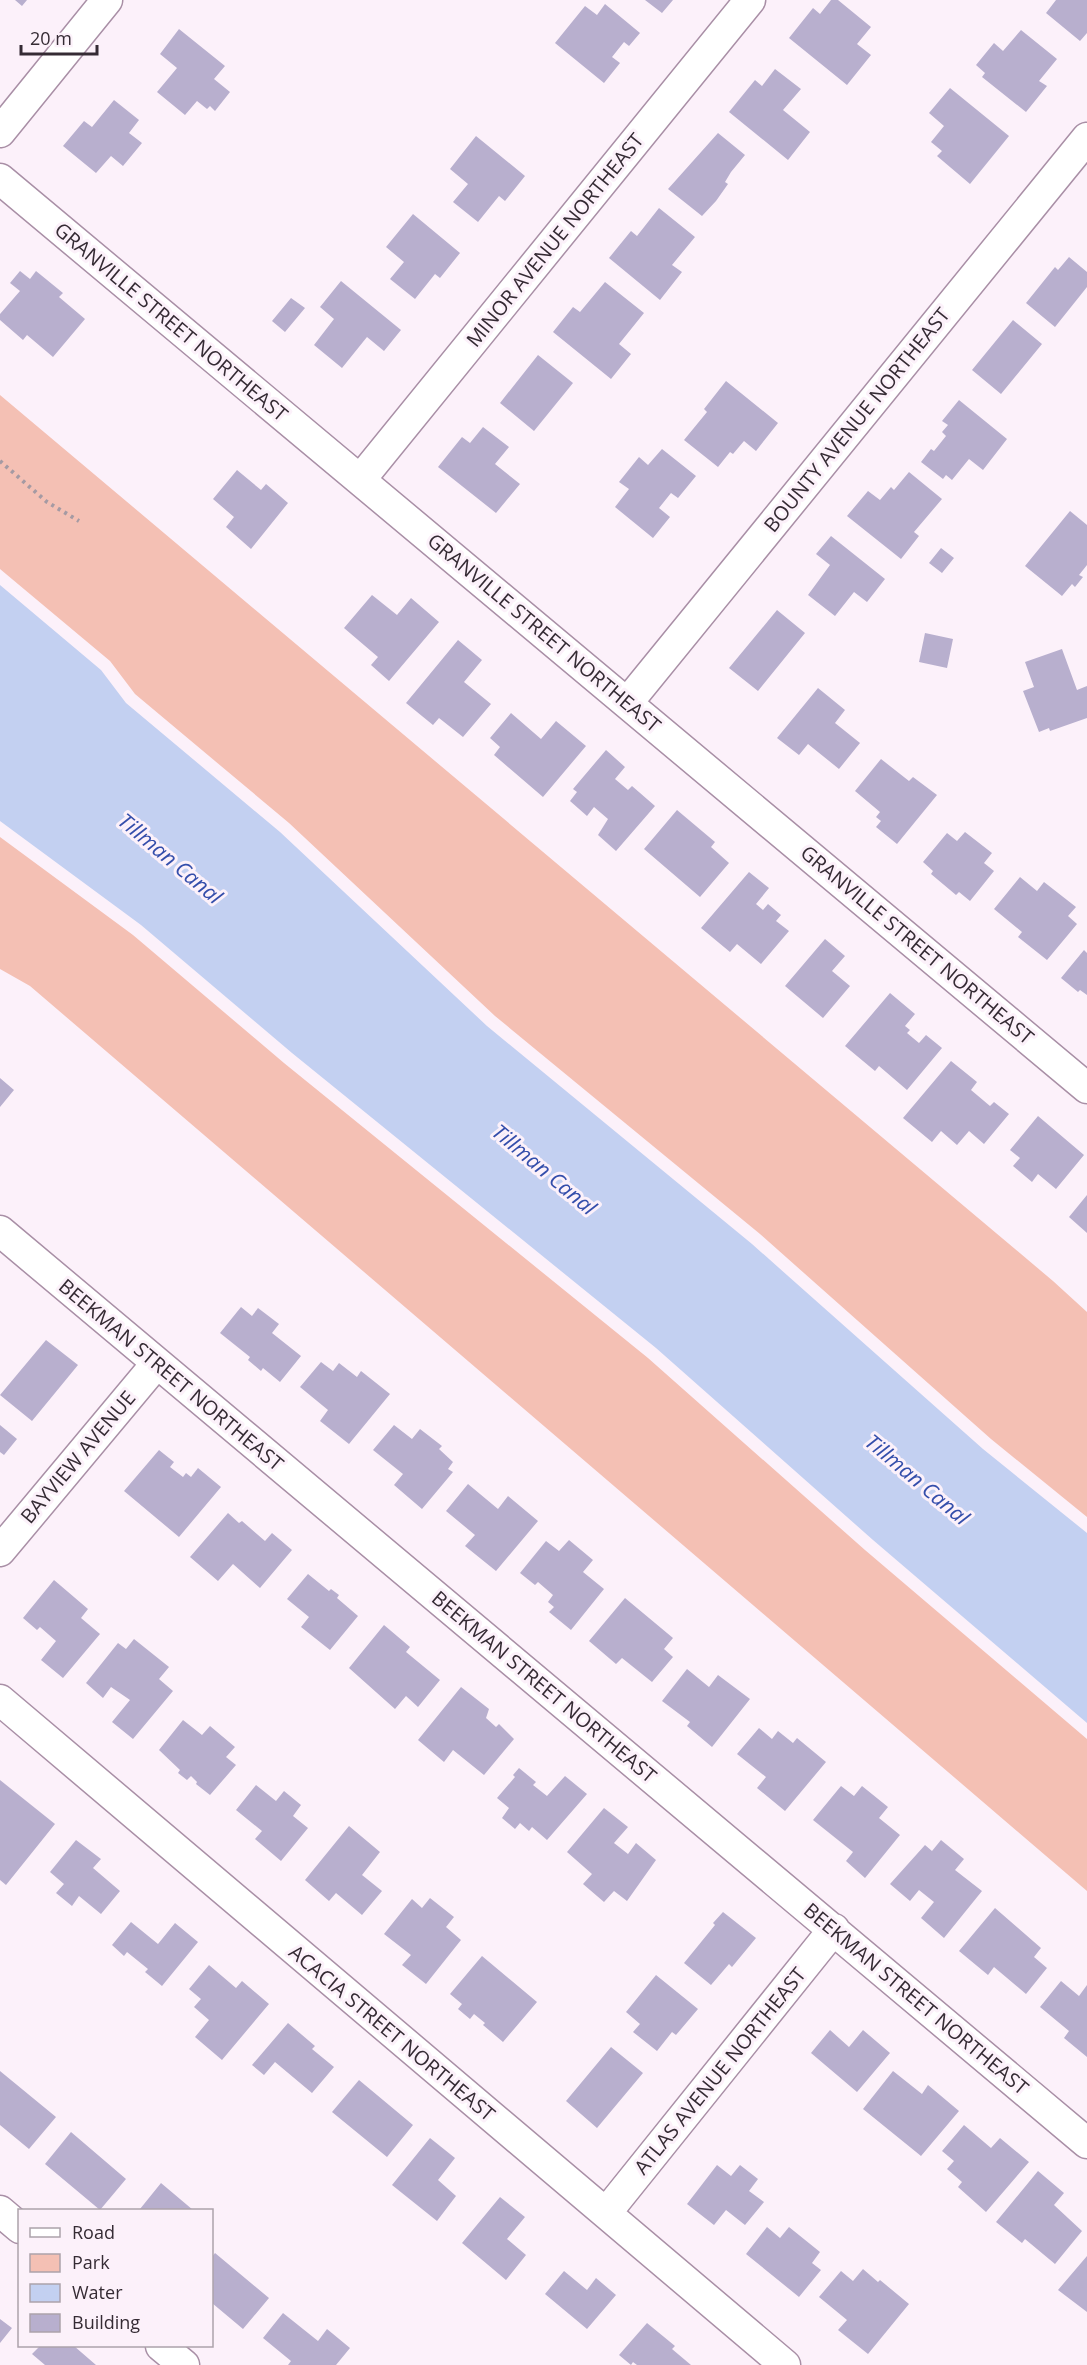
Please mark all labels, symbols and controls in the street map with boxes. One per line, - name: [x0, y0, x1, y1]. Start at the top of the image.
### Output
- scale bar: [21, 18, 98, 56]
- text: 20 m: [30, 26, 72, 50]
- street label: MINOR AVENUE NORTHEAST: [460, 127, 649, 352]
- street label: GRANVILLE STREET NORTHEAST: [49, 216, 294, 427]
- street label: BOUNTY AVENUE NORTHEAST: [758, 302, 956, 538]
- street label: GRANVILLE STREET NORTHEAST: [422, 527, 667, 738]
- water label: Tillman Canal: [113, 806, 229, 910]
- street label: GRANVILLE STREET NORTHEAST: [795, 839, 1040, 1050]
- water label: Tillman Canal: [487, 1117, 603, 1221]
- street label: BEEKMAN STREET NORTHEAST: [53, 1273, 289, 1477]
- street label: BAYVIEW AVENUE: [14, 1385, 141, 1529]
- water label: Tillman Canal: [860, 1427, 976, 1531]
- street label: BEEKMAN STREET NORTHEAST: [426, 1585, 662, 1789]
- street label: BEEKMAN STREET NORTHEAST: [798, 1897, 1034, 2101]
- street label: ACACIA STREET NORTHEAST: [284, 1938, 501, 2127]
- street label: ATLAS AVENUE NORTHEAST: [628, 1962, 812, 2180]
- legend: [18, 2209, 213, 2347]
- text: Road: [72, 2220, 115, 2244]
- text: Park: [72, 2250, 110, 2274]
- text: Water: [72, 2280, 123, 2304]
- text: Building: [72, 2310, 140, 2334]

